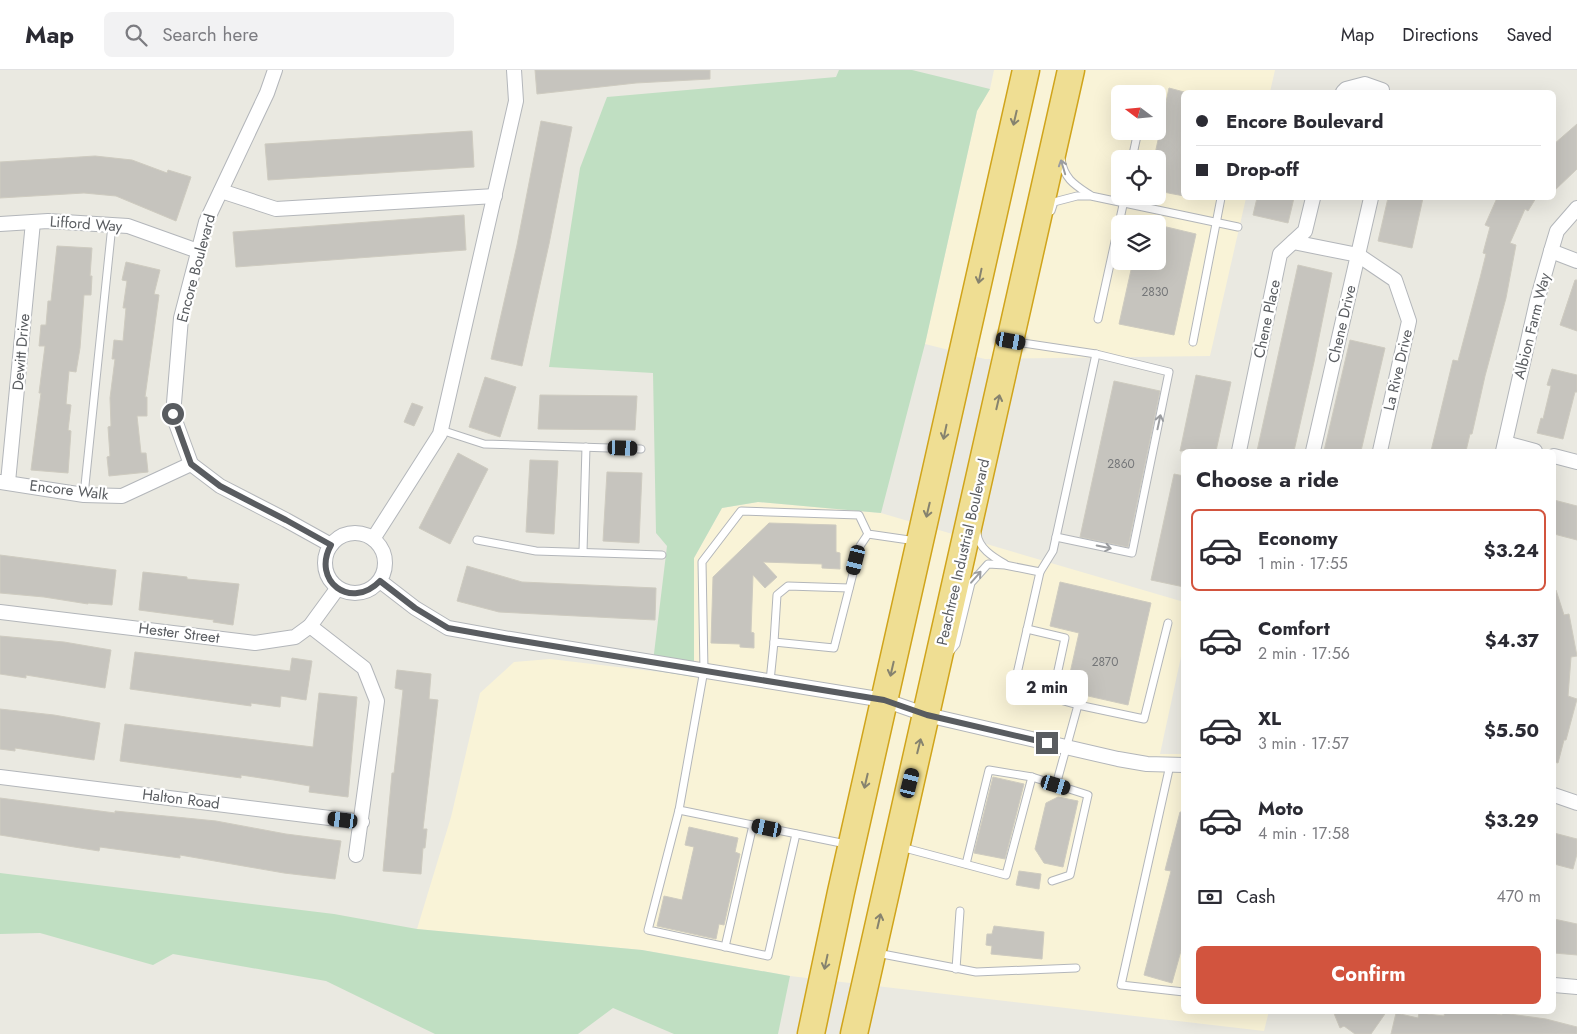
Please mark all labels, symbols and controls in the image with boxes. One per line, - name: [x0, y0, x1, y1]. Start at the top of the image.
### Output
- search box: [104, 12, 454, 57]
- text: Map: [25, 17, 74, 52]
- icon: search: [122, 21, 150, 49]
- text: Search here: [162, 21, 258, 48]
- text: Map: [1341, 22, 1374, 48]
- text: Directions: [1402, 22, 1478, 48]
- text: Saved: [1506, 22, 1552, 48]
- north arrow: [1111, 85, 1166, 140]
- map controls: [1111, 85, 1166, 270]
- text: Encore Boulevard: [1226, 108, 1383, 135]
- one-way arrow: [1010, 109, 1019, 125]
- button: locate: [1111, 150, 1166, 205]
- text: Drop-off: [1226, 156, 1299, 183]
- one-way arrow: [1057, 159, 1067, 175]
- street label: Lifford Way: [49, 210, 123, 238]
- street label: Encore Boulevard: [171, 211, 221, 325]
- button: layers: [1111, 215, 1166, 270]
- one-way arrow: [975, 268, 984, 284]
- street label: Albion Farm Way: [1508, 270, 1556, 382]
- street label: Chene Place: [1248, 277, 1286, 360]
- house number: 2830: [1141, 283, 1169, 301]
- street label: Chene Drive: [1322, 283, 1362, 365]
- street label: Dewitt Drive: [7, 312, 35, 391]
- street label: La Rive Drive: [1378, 327, 1418, 413]
- car: [994, 331, 1027, 351]
- one-way arrow: [993, 395, 1003, 411]
- route start: [162, 403, 184, 425]
- one-way arrow: [1155, 414, 1164, 430]
- one-way arrow: [940, 423, 950, 439]
- car: [607, 440, 638, 456]
- house number: 2860: [1107, 455, 1135, 473]
- street label: Peachtree Industrial Boulevard: [931, 456, 995, 648]
- text: Choose a ride: [1196, 463, 1339, 495]
- street label: Encore Walk: [28, 474, 110, 506]
- one-way arrow: [923, 502, 932, 518]
- text: Economy: [1258, 525, 1338, 552]
- icon: car: [1198, 528, 1243, 573]
- text: $3.24: [1484, 537, 1539, 564]
- one-way arrow: [1096, 543, 1112, 552]
- car: [845, 544, 866, 576]
- text: 1 min · 17:55: [1258, 552, 1348, 575]
- one-way arrow: [971, 571, 982, 584]
- text: Comfort: [1258, 615, 1330, 642]
- street label: Hester Street: [137, 617, 221, 649]
- icon: car: [1198, 618, 1243, 663]
- text: $4.37: [1485, 627, 1539, 654]
- text: 2 min · 17:56: [1258, 642, 1350, 665]
- house number: 2870: [1092, 653, 1118, 671]
- one-way arrow: [887, 660, 896, 676]
- callout: 2 min: [1006, 670, 1088, 706]
- text: 2 min: [1026, 676, 1068, 699]
- text: XL: [1258, 705, 1281, 732]
- icon: car: [1198, 708, 1243, 753]
- text: $5.50: [1484, 717, 1539, 744]
- route end: [1036, 732, 1058, 754]
- text: 3 min · 17:57: [1258, 732, 1349, 755]
- one-way arrow: [915, 739, 924, 755]
- car: [899, 767, 920, 799]
- one-way arrow: [861, 773, 870, 789]
- car: [1039, 773, 1072, 797]
- street label: Halton Road: [141, 783, 221, 815]
- text: Moto: [1258, 795, 1303, 822]
- icon: car: [1198, 798, 1243, 843]
- text: $3.29: [1484, 807, 1539, 834]
- car: [327, 811, 358, 829]
- car: [750, 818, 783, 838]
- text: 4 min · 17:58: [1258, 822, 1350, 845]
- icon: cash: [1196, 883, 1224, 911]
- text: Cash: [1236, 883, 1276, 910]
- text: 470 m: [1496, 885, 1541, 908]
- one-way arrow: [875, 914, 884, 930]
- button: Confirm: [1196, 946, 1541, 1004]
- one-way arrow: [821, 953, 830, 969]

